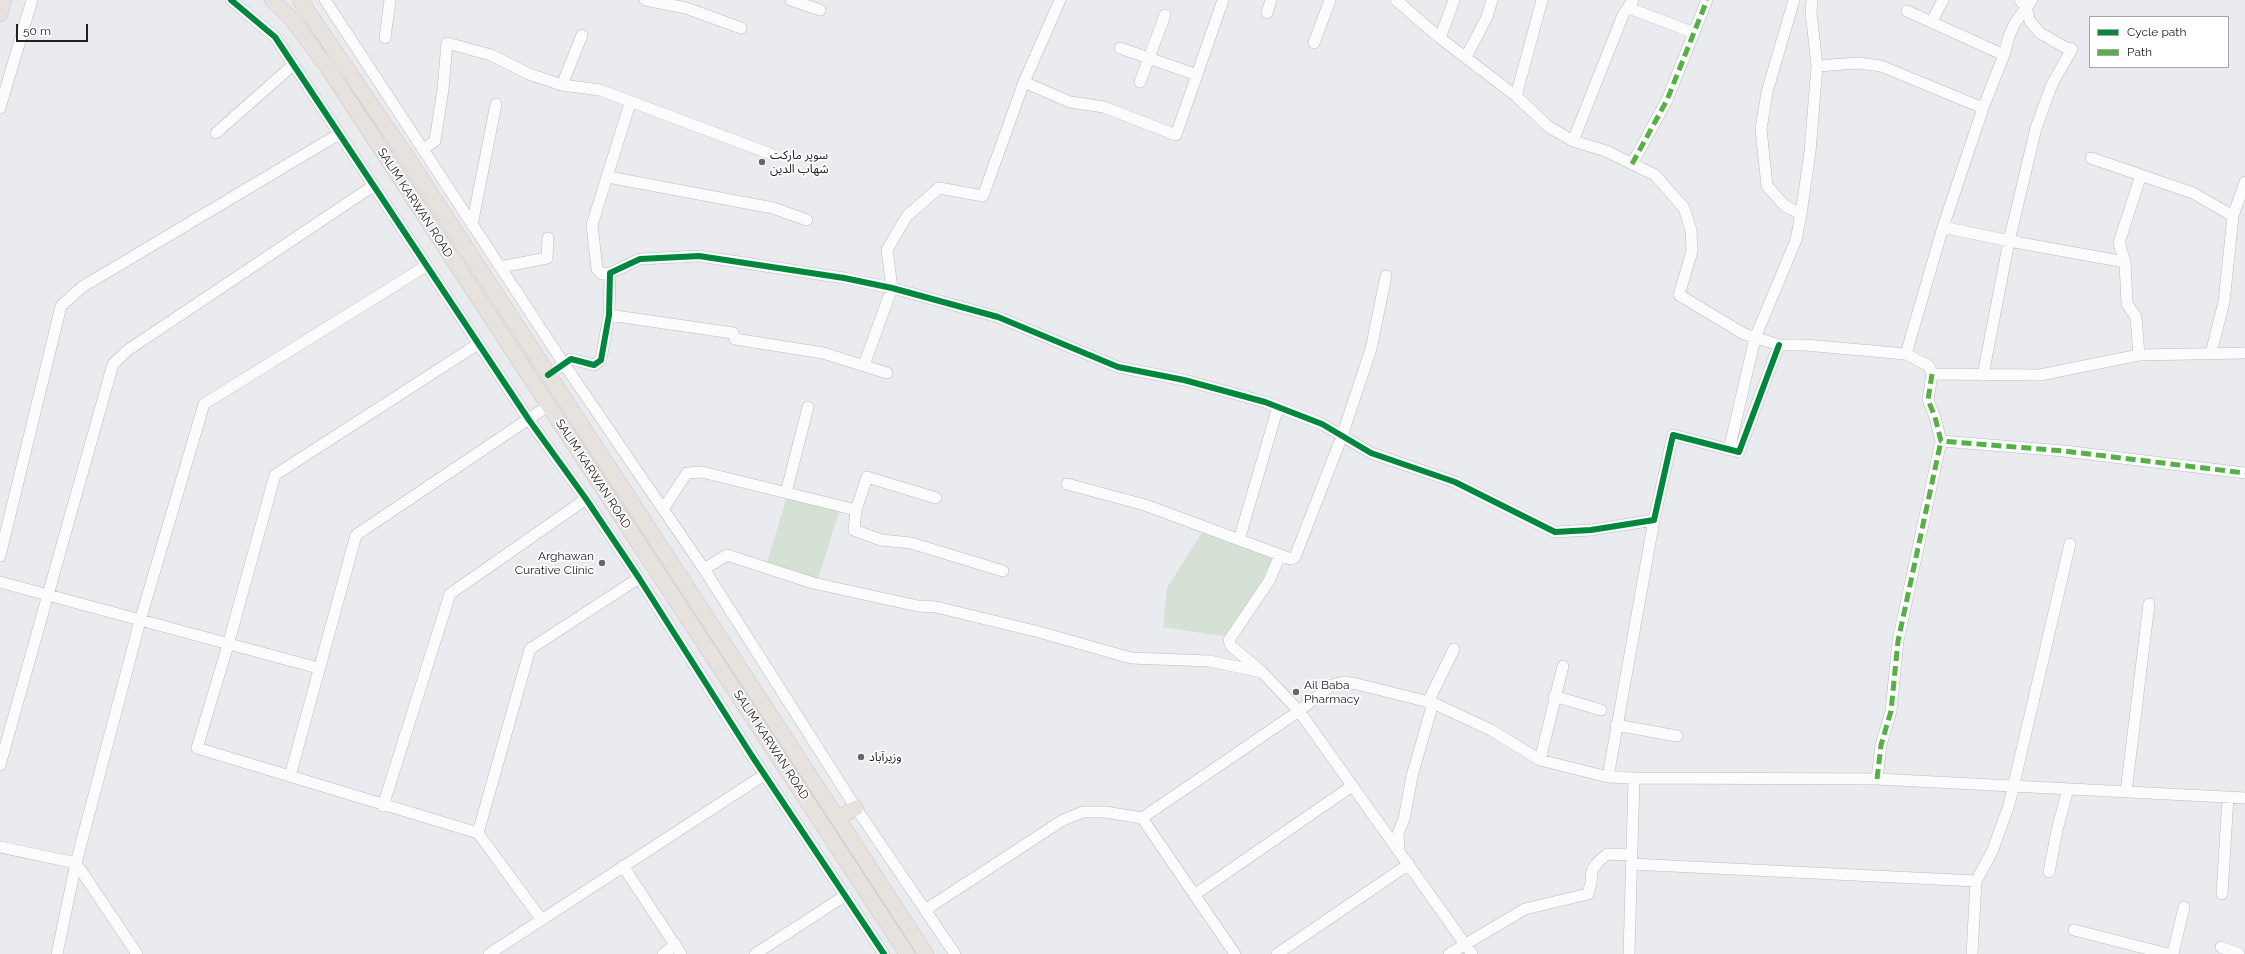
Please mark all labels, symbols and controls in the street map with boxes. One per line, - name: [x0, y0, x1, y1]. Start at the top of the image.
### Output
- scale bar: [18, 16, 90, 42]
- legend: [2089, 16, 2229, 68]
- text: 50 m: [23, 24, 51, 38]
- text: Cycle path: [2127, 25, 2186, 39]
- text: Path: [2127, 45, 2152, 59]
- street label: SALIM KARWAN ROAD: [374, 146, 456, 260]
- place label: سوپر مارکت شهاب الدین: [770, 148, 829, 176]
- marker: سوپر مارکت شهاب الدین: [757, 157, 767, 167]
- street label: SALIM KARWAN ROAD: [552, 417, 634, 531]
- place label: Arghawan Curative Clinic: [515, 549, 594, 577]
- marker: Arghawan Curative Clinic: [597, 558, 607, 568]
- place label: Ail Baba Pharmacy: [1304, 678, 1360, 706]
- marker: Ail Baba Pharmacy: [1291, 687, 1301, 697]
- street label: SALIM KARWAN ROAD: [730, 688, 812, 802]
- place label: وزیرآباد: [869, 750, 902, 764]
- marker: وزیرآباد: [856, 752, 866, 762]

